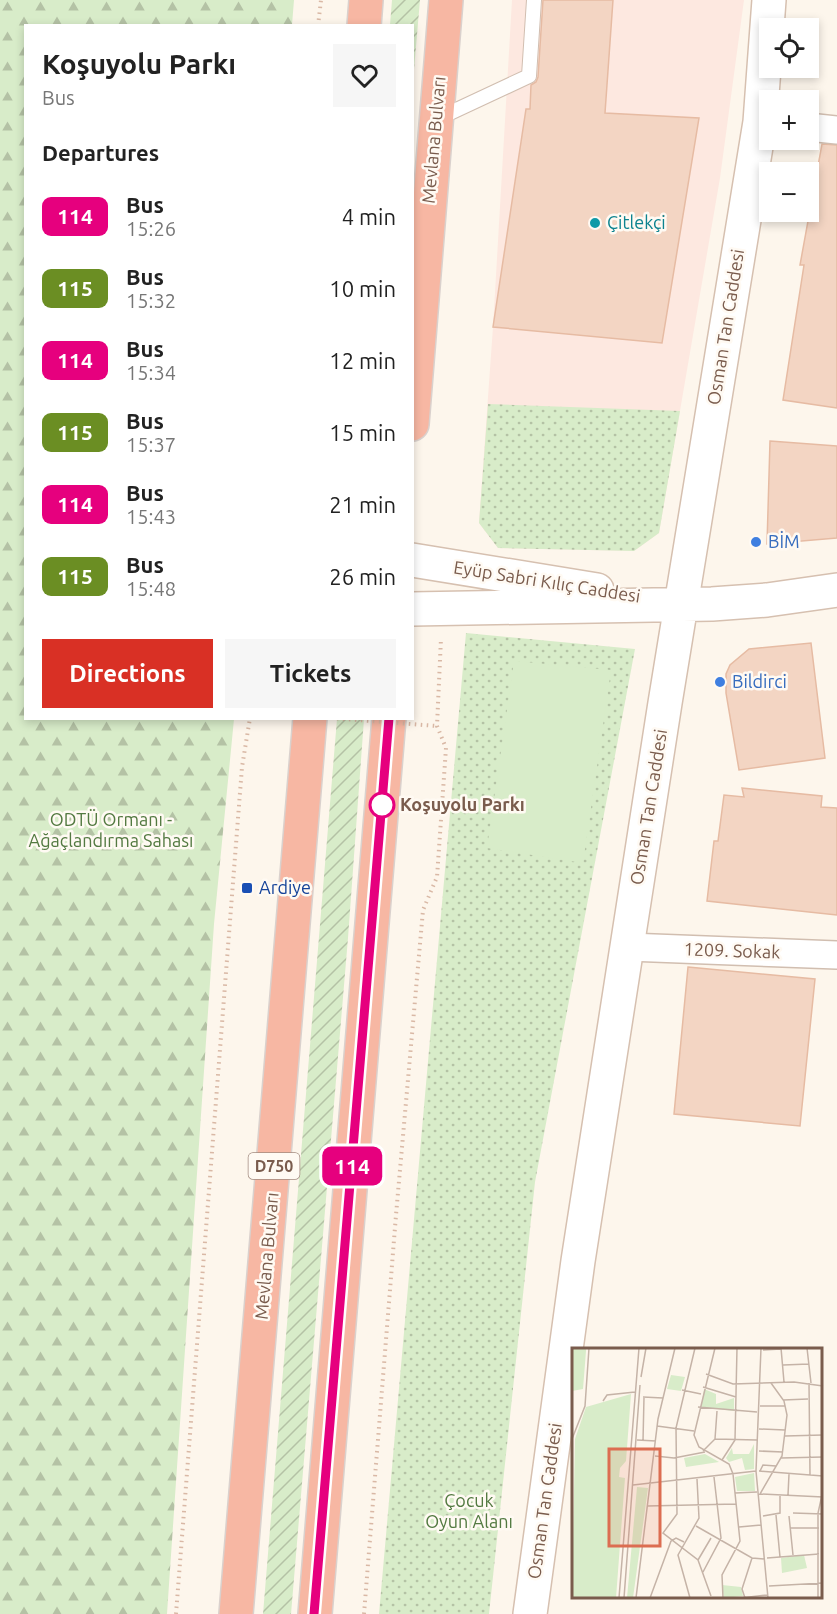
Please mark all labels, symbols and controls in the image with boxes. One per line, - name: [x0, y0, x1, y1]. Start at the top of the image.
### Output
- map controls: [759, 18, 819, 222]
- button: locate: [759, 18, 819, 78]
- button: heart: [333, 44, 396, 107]
- text: Koşuyolu Parkı: [42, 48, 236, 79]
- street label: Mevlana Bulvarı: [417, 75, 449, 204]
- text: Bus: [42, 86, 75, 109]
- button: +: [759, 90, 819, 150]
- text: Departures: [42, 140, 159, 165]
- button: −: [759, 162, 819, 222]
- text: Bus: [126, 192, 164, 217]
- text: 114: [57, 204, 93, 228]
- text: 4 min: [342, 204, 396, 229]
- place label: Çitlekçi: [607, 212, 666, 232]
- marker: Çitlekçi: [588, 216, 602, 230]
- text: 15:26: [126, 217, 176, 240]
- street label: Osman Tan Caddesi: [703, 248, 747, 406]
- text: Bus: [126, 264, 164, 289]
- text: 115: [57, 276, 93, 300]
- text: 10 min: [329, 276, 396, 301]
- text: 15:32: [126, 289, 176, 312]
- text: Bus: [126, 336, 164, 361]
- text: 114: [57, 348, 93, 372]
- text: 12 min: [329, 348, 396, 373]
- text: 15:34: [126, 361, 176, 384]
- text: Bus: [126, 408, 164, 433]
- text: 115: [57, 420, 93, 444]
- text: 15 min: [329, 420, 396, 445]
- text: 15:37: [126, 433, 176, 456]
- text: Bus: [126, 480, 164, 505]
- text: 114: [57, 492, 93, 516]
- text: 21 min: [329, 492, 396, 517]
- text: 15:43: [126, 505, 176, 528]
- place label: BİM: [768, 531, 800, 551]
- marker: BİM: [749, 535, 763, 549]
- text: Bus: [126, 552, 164, 577]
- street label: Eyüp Sabri Kılıç Caddesi: [452, 556, 642, 606]
- text: 115: [57, 564, 93, 588]
- text: 26 min: [329, 564, 396, 589]
- text: 15:48: [126, 577, 176, 600]
- button: Directions: [42, 639, 213, 708]
- button: Tickets: [225, 639, 396, 708]
- place label: Bildirci: [732, 671, 787, 691]
- marker: Bildirci: [713, 675, 727, 689]
- street label: Osman Tan Caddesi: [626, 728, 670, 886]
- marker: Koşuyolu Parkı: [369, 792, 395, 818]
- place label: Koşuyolu Parkı: [400, 794, 525, 815]
- park label: ODTÜ Ormanı - Ağaçlandırma Sahası: [29, 809, 194, 850]
- place label: Ardiye: [259, 877, 311, 897]
- marker: Ardiye: [240, 881, 254, 895]
- street label: 1209. Sokak: [683, 938, 781, 962]
- line badge: 114: [318, 1146, 386, 1186]
- road number: D750: [248, 1153, 300, 1179]
- text: 114: [334, 1154, 370, 1178]
- street label: Mevlana Bulvarı: [250, 1191, 282, 1320]
- inset map: [572, 1348, 822, 1599]
- street label: Osman Tan Caddesi: [523, 1422, 565, 1580]
- park label: Çocuk Oyun Alanı: [425, 1490, 513, 1531]

